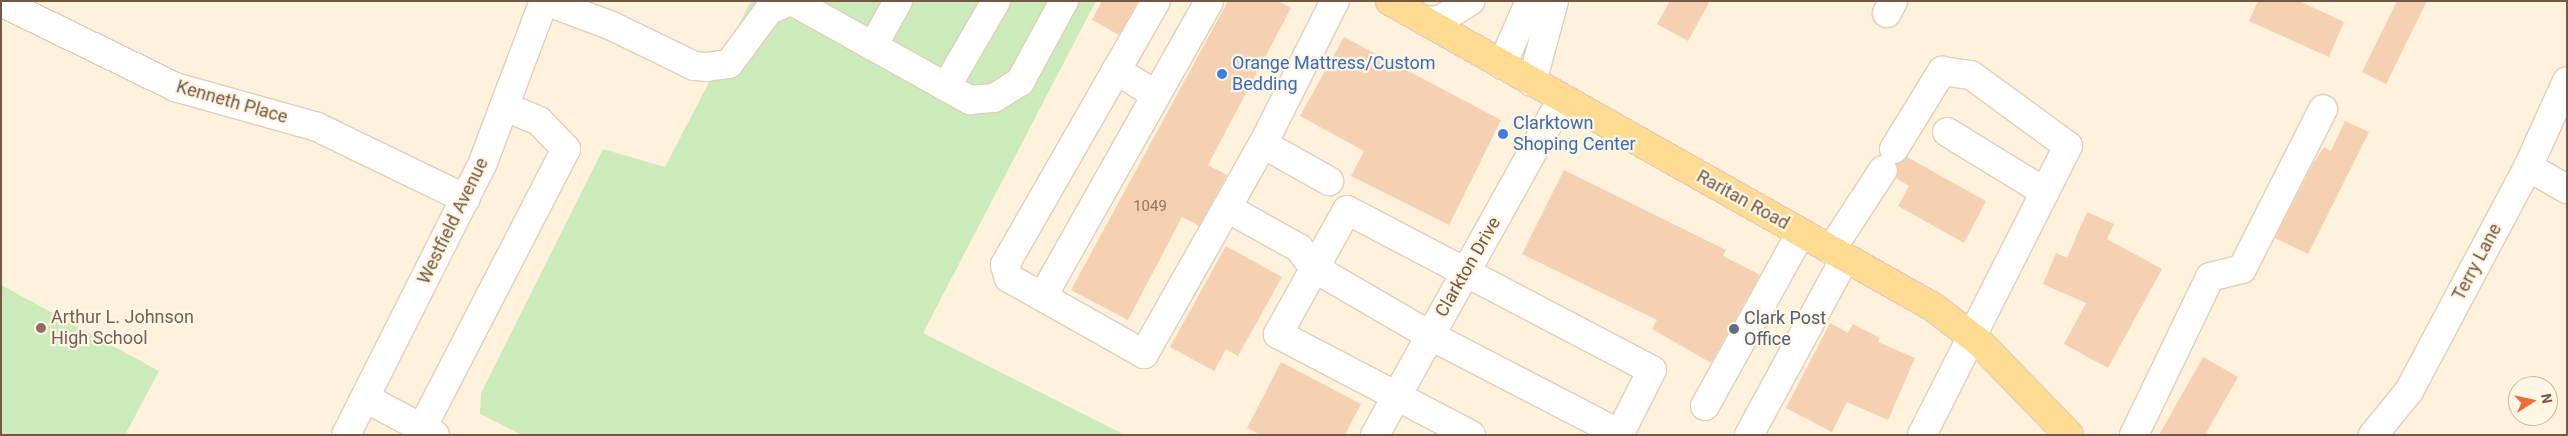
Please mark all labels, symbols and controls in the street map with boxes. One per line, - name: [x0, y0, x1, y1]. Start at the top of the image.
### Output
- place label: Orange Mattress/Custom Bedding: [1232, 53, 1435, 96]
- marker: Orange Mattress/Custom Bedding: [1216, 68, 1228, 80]
- street label: Kenneth Place: [174, 76, 290, 128]
- place label: Clarktown Shoping Center: [1513, 113, 1636, 156]
- marker: Clarktown Shoping Center: [1497, 128, 1509, 140]
- street label: Westfield Avenue: [413, 154, 493, 288]
- street label: Raritan Road: [1693, 166, 1793, 234]
- house number: 1049: [1133, 198, 1167, 216]
- street label: Clarkton Drive: [1431, 213, 1505, 321]
- street label: Terry Lane: [2448, 220, 2506, 304]
- place label: Arthur L. Johnson High School: [51, 307, 194, 350]
- place label: Clark Post Office: [1744, 308, 1826, 350]
- marker: Arthur L. Johnson High School: [35, 322, 47, 334]
- marker: Clark Post Office: [1728, 323, 1740, 335]
- north arrow: [2508, 376, 2558, 426]
- text: N: [2538, 392, 2556, 405]

